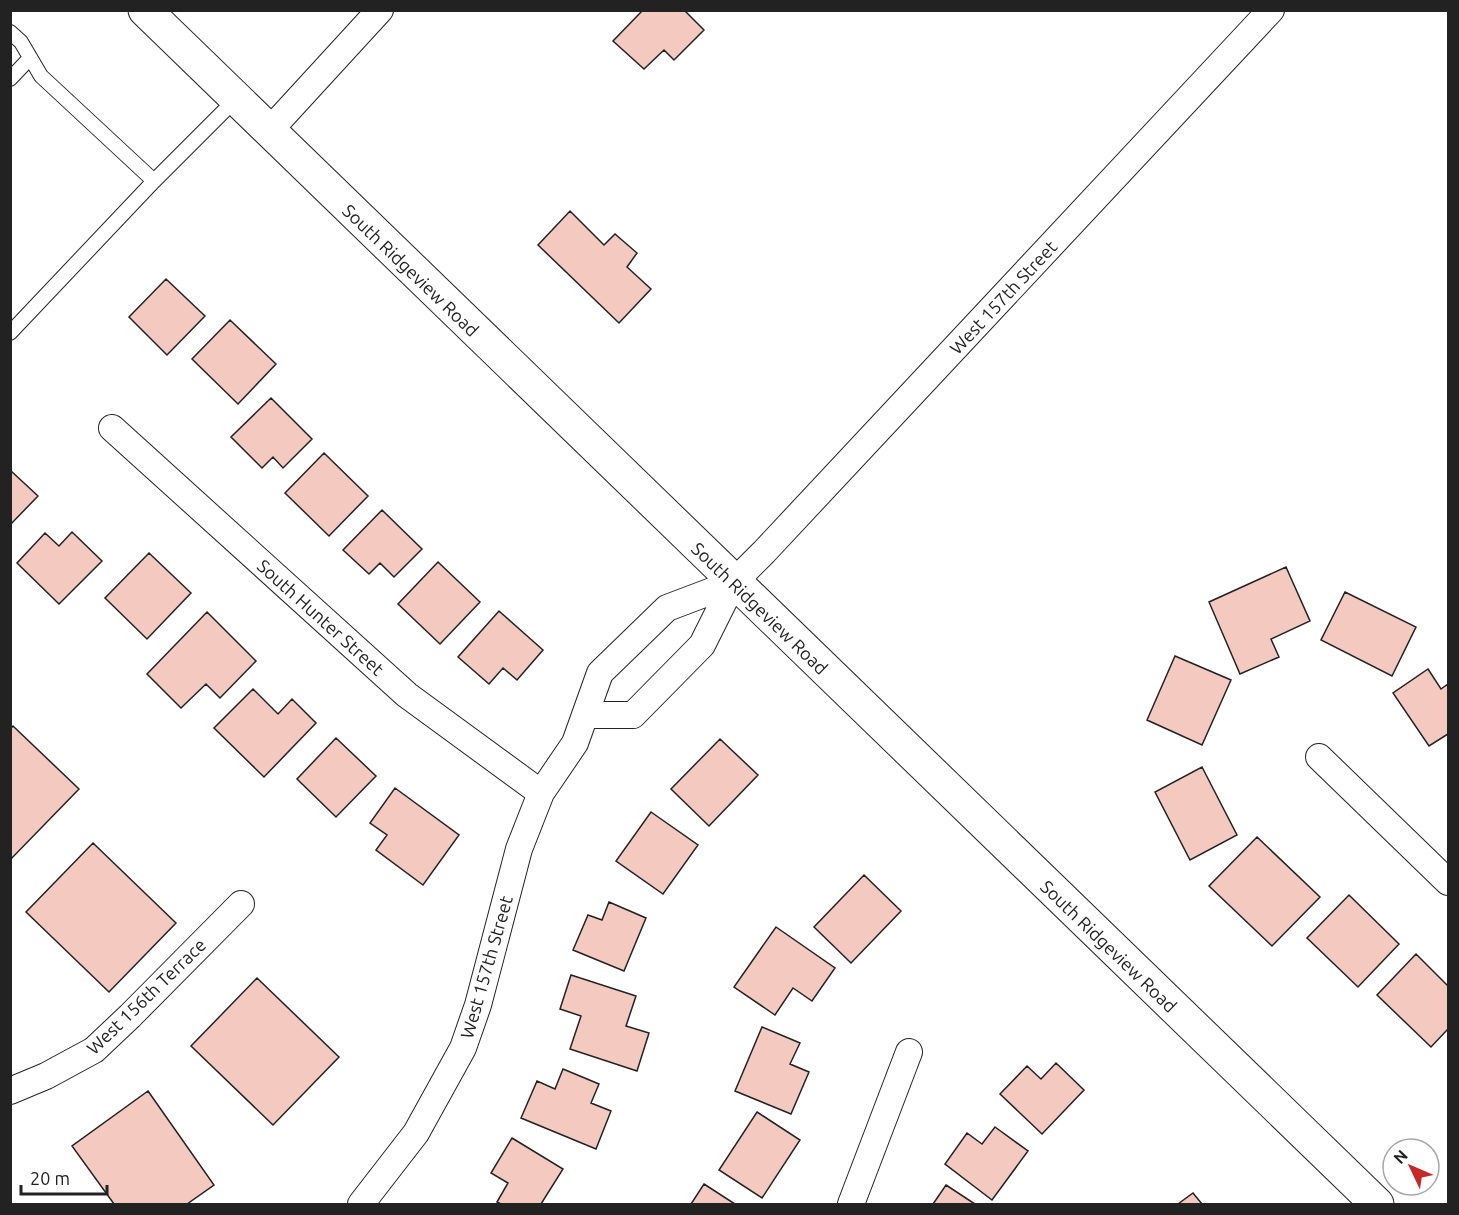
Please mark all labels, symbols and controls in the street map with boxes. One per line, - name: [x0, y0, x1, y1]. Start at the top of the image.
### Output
- street label: South Ridgeview Road: [339, 200, 483, 340]
- street label: West 157th Street: [945, 236, 1061, 358]
- street label: South Ridgeview Road: [688, 538, 832, 678]
- street label: South Hunter Street: [254, 555, 388, 679]
- street label: South Ridgeview Road: [1037, 876, 1181, 1016]
- street label: West 157th Street: [456, 893, 516, 1041]
- street label: West 156th Terrace: [82, 934, 210, 1058]
- north arrow: [1381, 1137, 1441, 1197]
- text: N: [1390, 1146, 1411, 1167]
- scale bar: [21, 1158, 106, 1196]
- text: 20 m: [30, 1168, 70, 1188]

